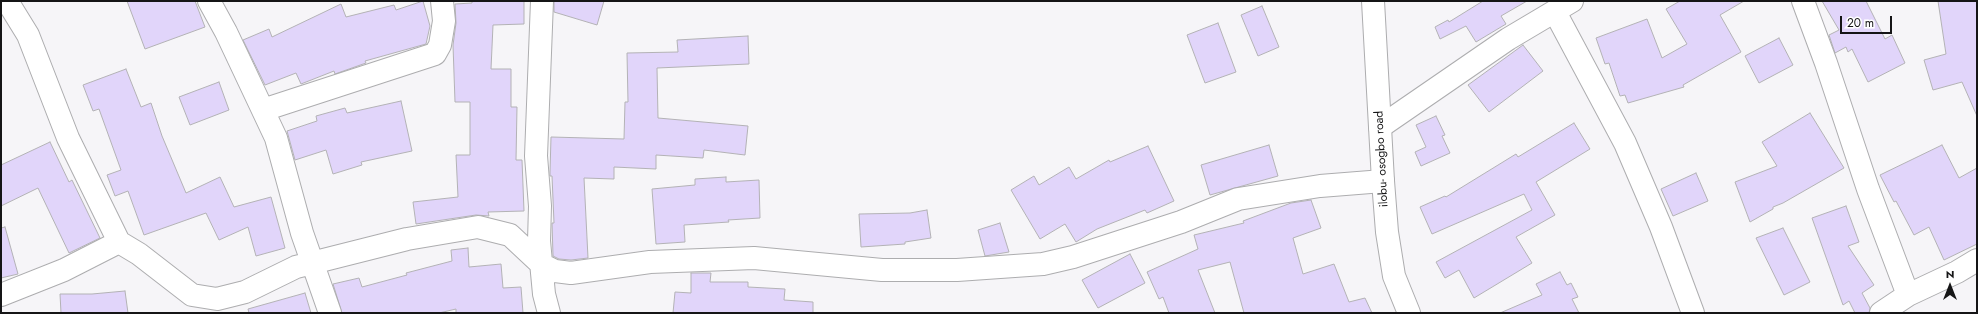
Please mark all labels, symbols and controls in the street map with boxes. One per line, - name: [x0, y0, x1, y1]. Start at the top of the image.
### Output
- scale bar: [1842, 8, 1894, 34]
- text: 20 m: [1847, 14, 1874, 32]
- street label: ilobu- osogbo road: [1372, 110, 1392, 208]
- north arrow: [1930, 266, 1970, 306]
- text: N: [1946, 266, 1954, 282]

